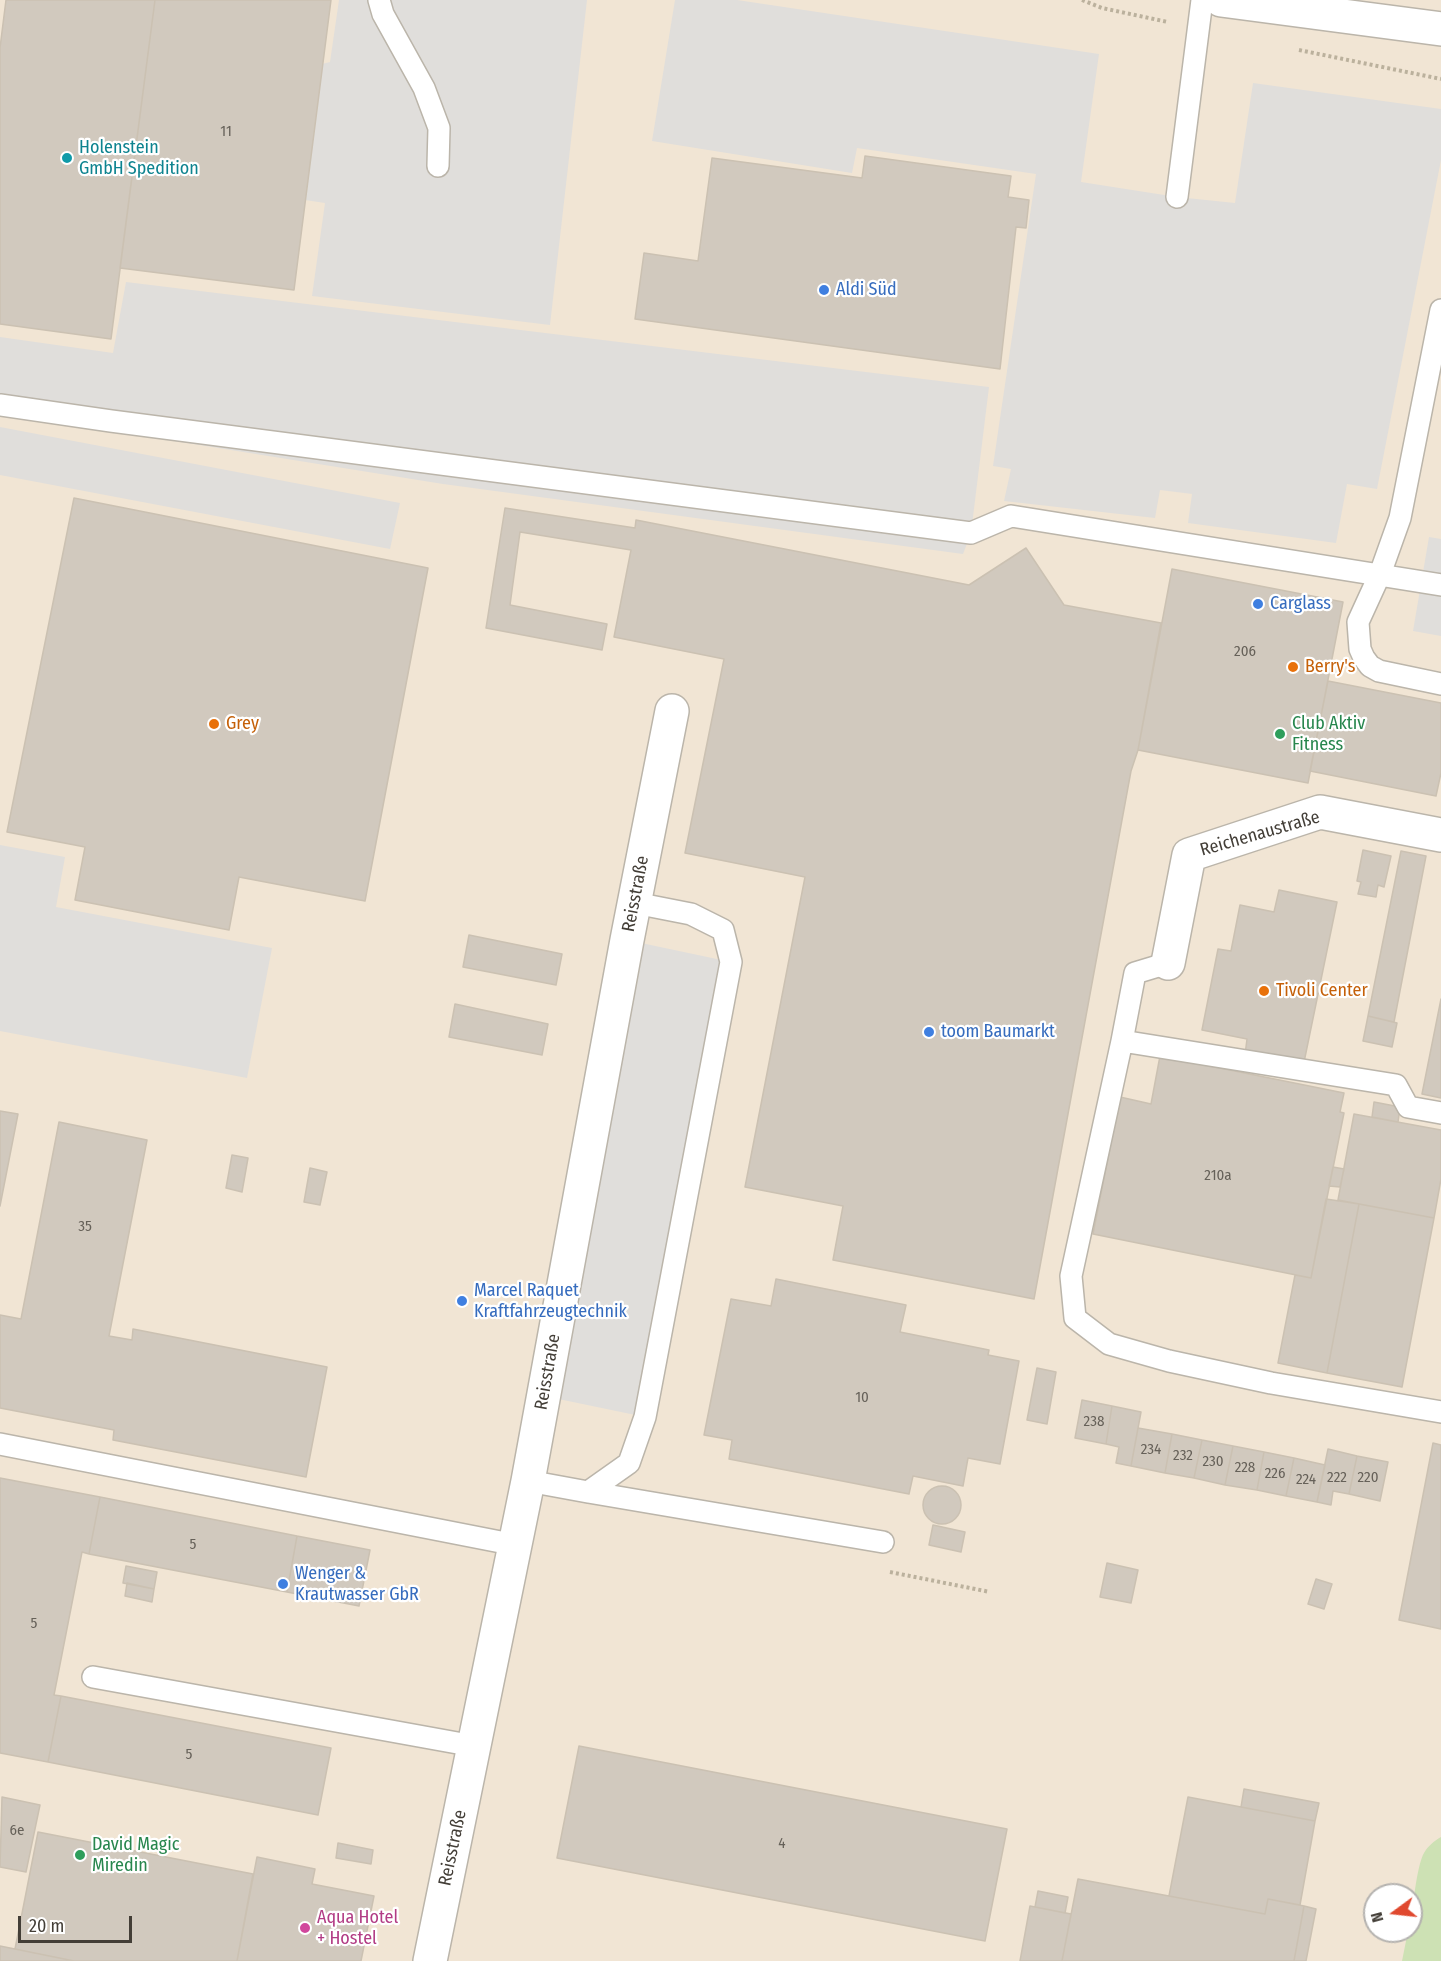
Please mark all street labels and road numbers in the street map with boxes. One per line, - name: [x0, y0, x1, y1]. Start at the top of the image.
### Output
- street label: Reichenaustraße: [1198, 807, 1322, 861]
- street label: Reisstraße: [618, 854, 654, 934]
- street label: Reisstraße: [531, 1332, 565, 1412]
- street label: Reisstraße: [434, 1808, 472, 1888]

